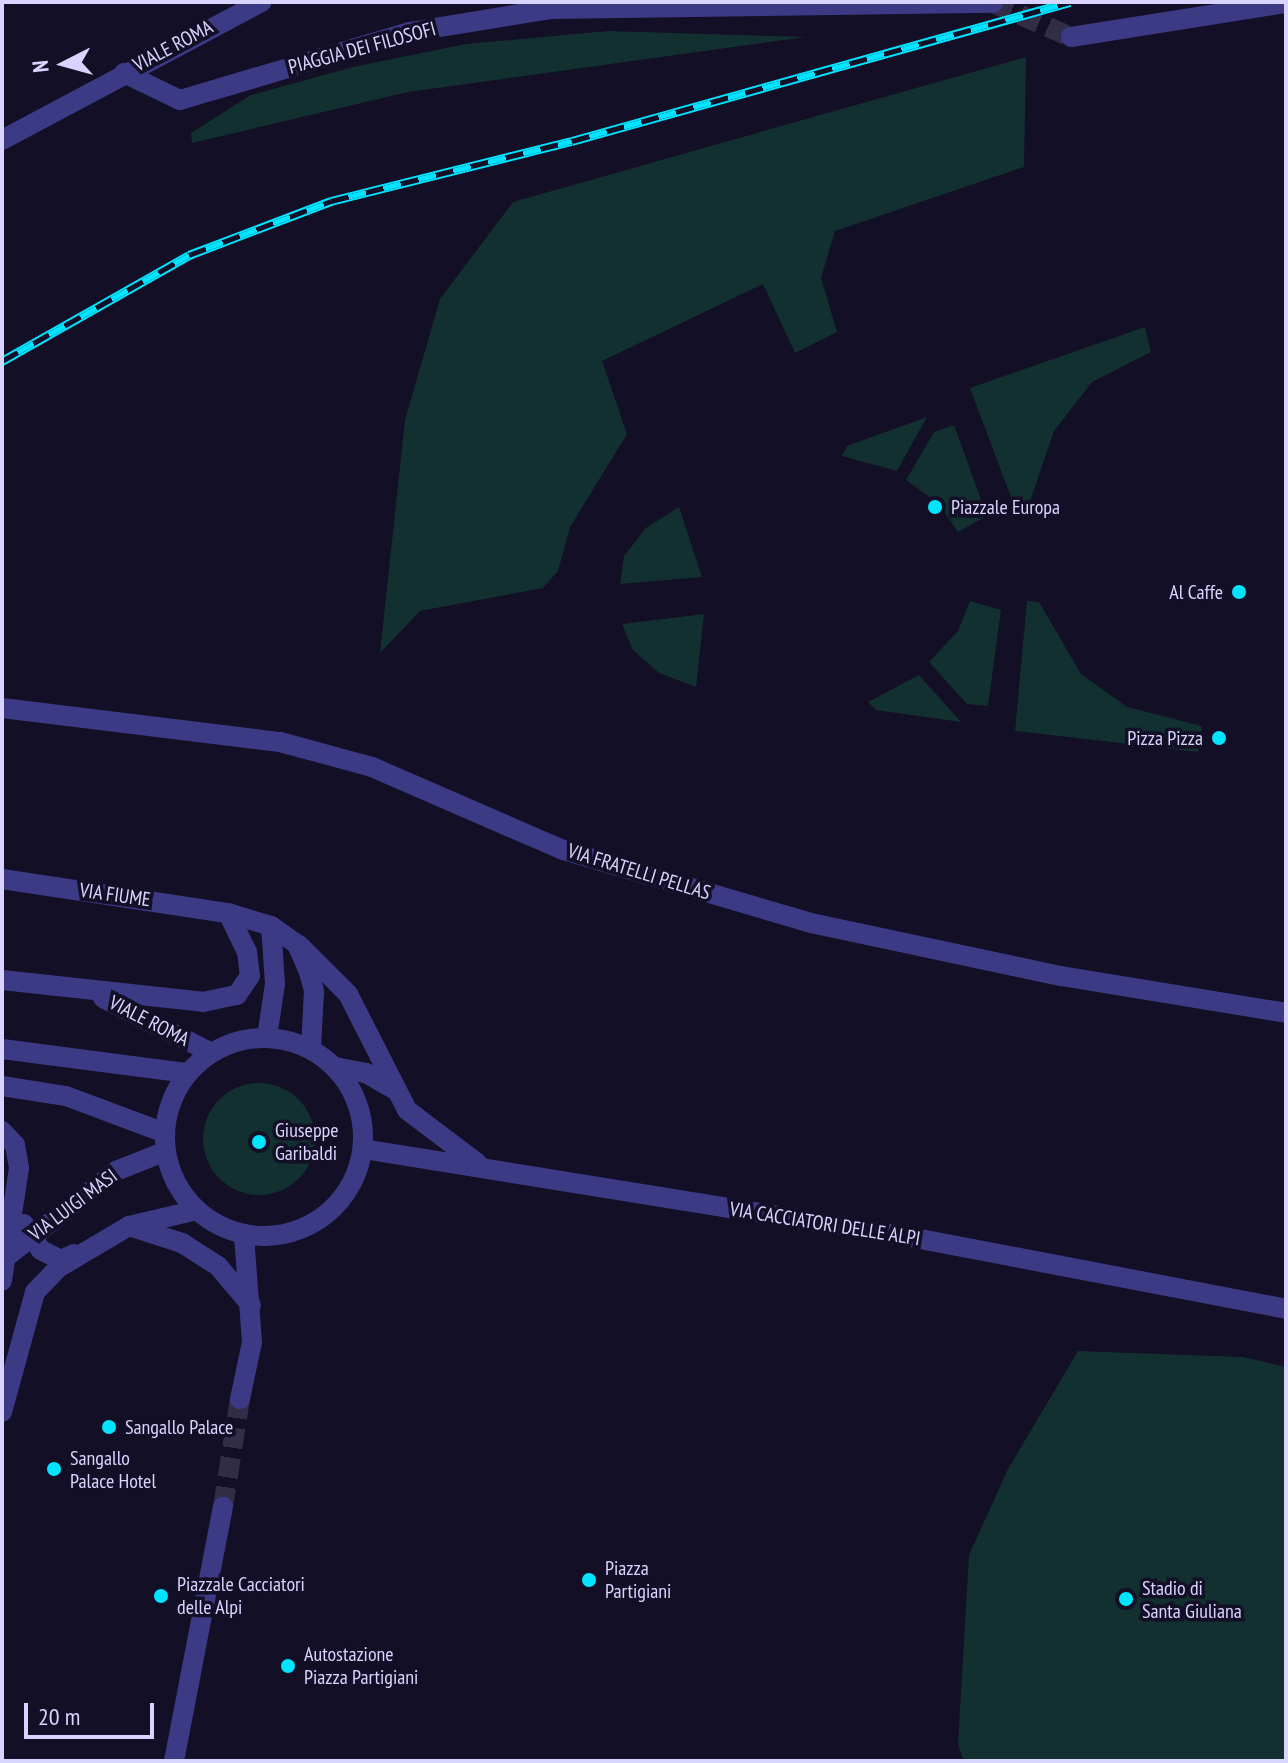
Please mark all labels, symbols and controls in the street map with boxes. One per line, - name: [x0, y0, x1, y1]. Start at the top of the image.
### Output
- street label: VIALE ROMA: [129, 15, 217, 77]
- street label: PIAGGIA DEI FILOSOFI: [285, 17, 439, 79]
- north arrow: [24, 24, 104, 104]
- text: N: [26, 59, 55, 74]
- place label: Piazzale Europa: [951, 495, 1060, 519]
- marker: Piazzale Europa: [926, 498, 944, 516]
- place label: Al Caffe: [1169, 580, 1223, 604]
- marker: Al Caffe: [1230, 583, 1248, 601]
- place label: Pizza Pizza: [1127, 726, 1203, 750]
- marker: Pizza Pizza: [1210, 729, 1228, 747]
- street label: VIA FRATELLI PELLAS: [564, 839, 714, 905]
- street label: VIA FIUME: [78, 878, 152, 912]
- street label: VIALE ROMA: [105, 991, 193, 1051]
- place label: Giuseppe Garibaldi: [275, 1118, 339, 1165]
- marker: Giuseppe Garibaldi: [250, 1133, 268, 1151]
- street label: VIA LUIGI MASI: [24, 1164, 122, 1246]
- street label: VIA CACCIATORI DELLE ALPI: [727, 1197, 923, 1251]
- place label: Sangallo Palace: [125, 1415, 233, 1439]
- marker: Sangallo Palace: [100, 1418, 118, 1436]
- place label: Sangallo Palace Hotel: [70, 1446, 156, 1493]
- marker: Sangallo Palace Hotel: [45, 1460, 63, 1478]
- place label: Piazza Partigiani: [605, 1556, 671, 1603]
- marker: Piazza Partigiani: [580, 1571, 598, 1589]
- place label: Piazzale Cacciatori delle Alpi: [177, 1572, 305, 1619]
- place label: Stadio di Santa Giuliana: [1142, 1576, 1242, 1623]
- marker: Piazzale Cacciatori delle Alpi: [152, 1587, 170, 1605]
- marker: Stadio di Santa Giuliana: [1117, 1590, 1135, 1608]
- place label: Autostazione Piazza Partigiani: [304, 1642, 418, 1689]
- marker: Autostazione Piazza Partigiani: [279, 1657, 297, 1675]
- scale bar: [28, 1687, 158, 1737]
- text: 20 m: [38, 1701, 80, 1732]

